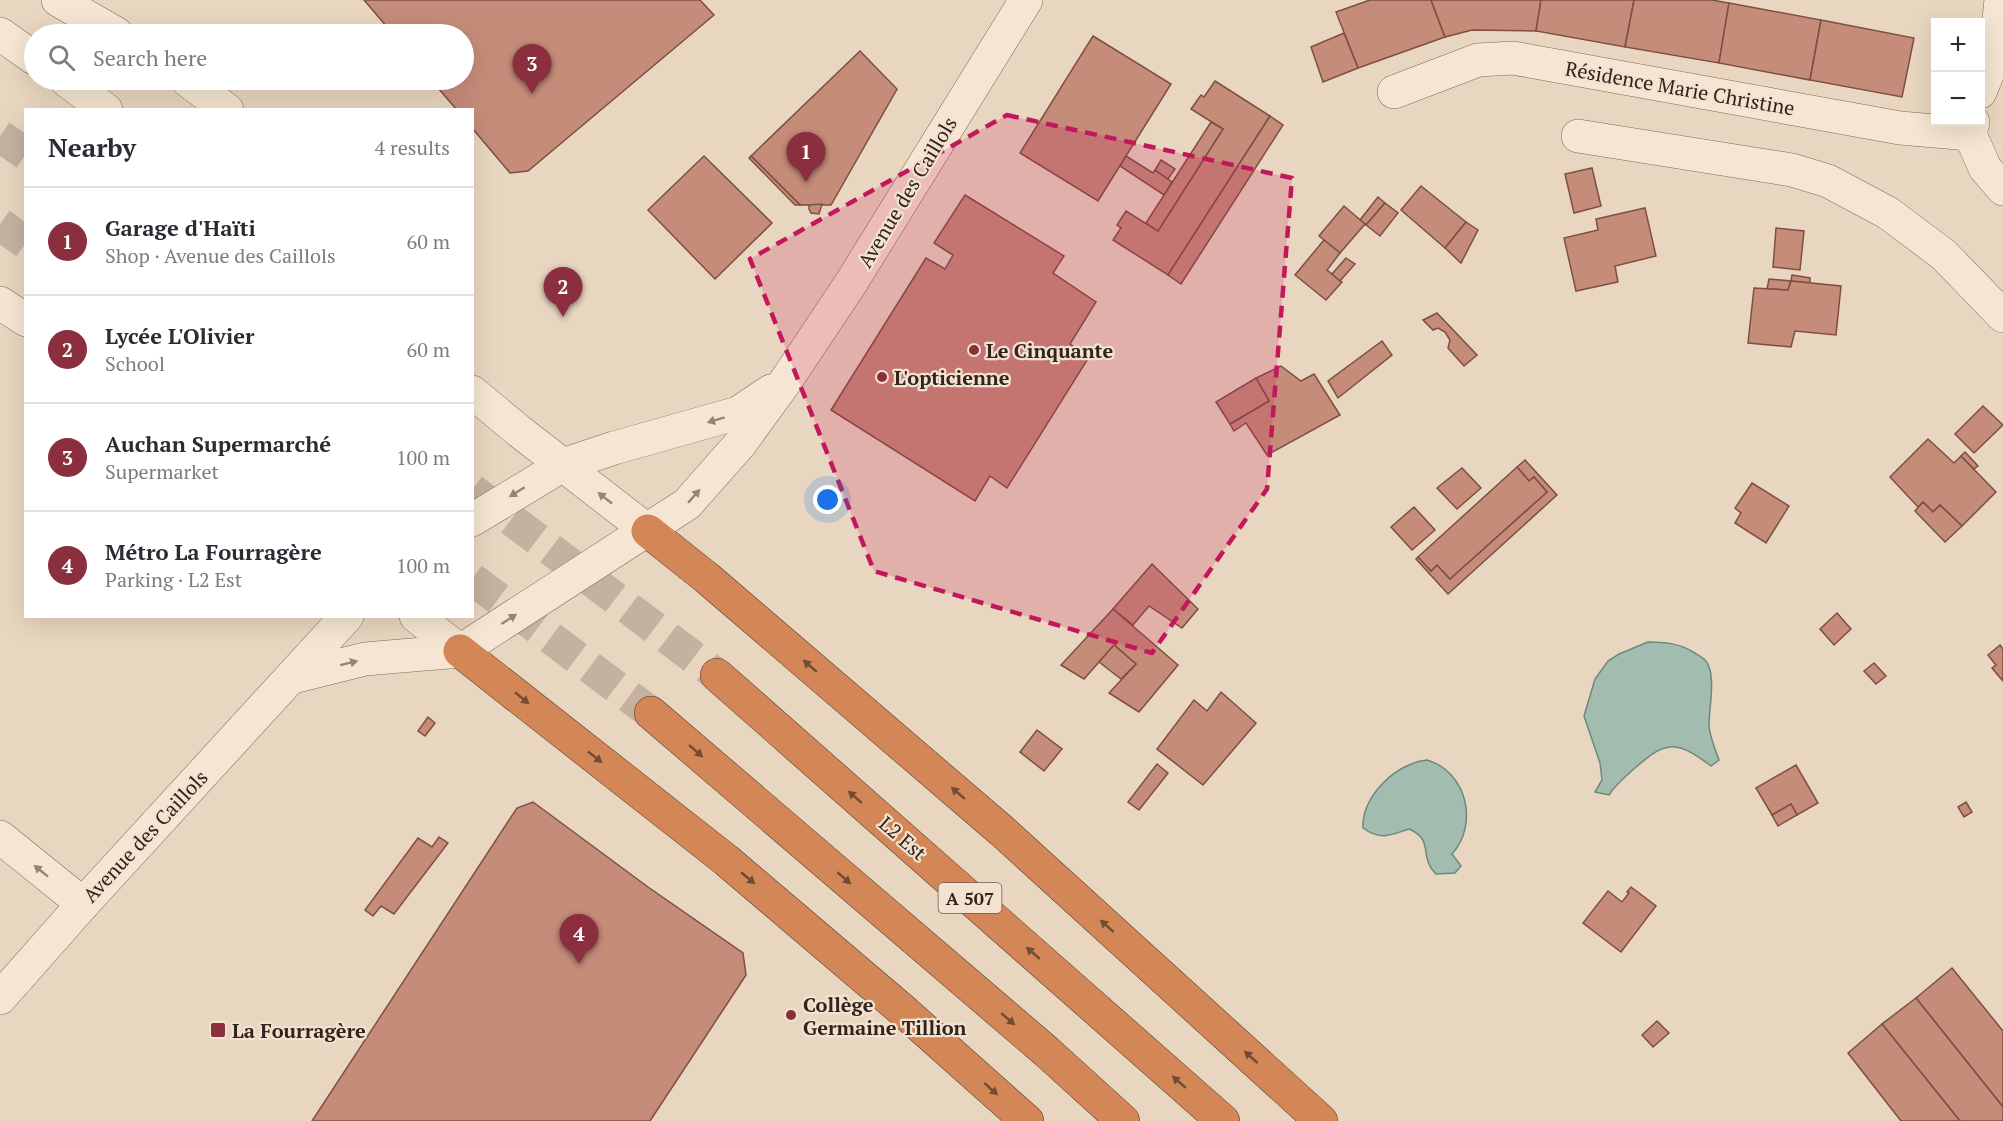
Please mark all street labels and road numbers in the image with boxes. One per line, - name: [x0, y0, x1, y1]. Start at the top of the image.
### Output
- street label: Résidence Marie Christine: [1563, 55, 1797, 121]
- street label: Avenue des Caillols: [851, 111, 963, 273]
- street label: Avenue des Caillols: [77, 764, 213, 908]
- street label: L2 Est: [874, 810, 933, 866]
- road number: A 507: [938, 883, 1002, 913]

